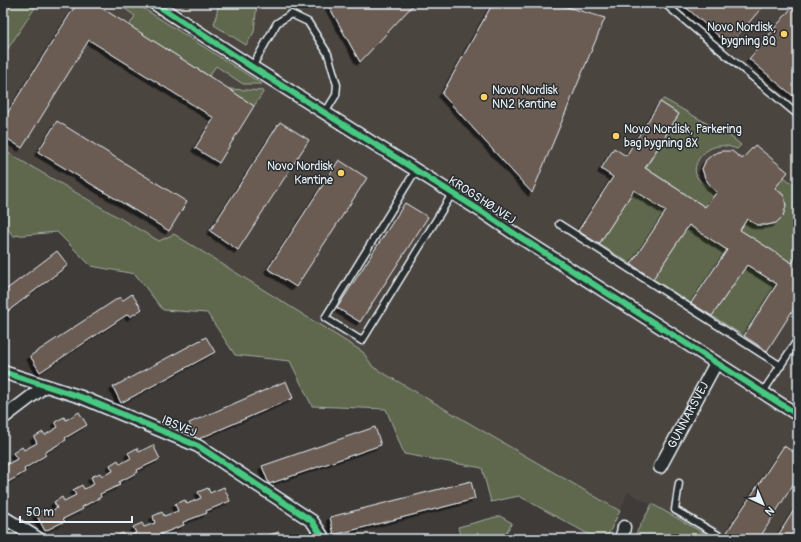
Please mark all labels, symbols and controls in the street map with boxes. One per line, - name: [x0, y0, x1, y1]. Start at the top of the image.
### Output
- place label: Novo Nordisk, bygning 8Q: [707, 20, 776, 49]
- marker: Novo Nordisk, bygning 8Q: [779, 29, 789, 39]
- place label: Novo Nordisk NN2 Kantine: [492, 83, 558, 112]
- marker: Novo Nordisk NN2 Kantine: [479, 92, 489, 102]
- place label: Novo Nordisk, Parkering bag bygning 8X: [624, 122, 742, 151]
- marker: Novo Nordisk, Parkering bag bygning 8X: [611, 131, 621, 141]
- place label: Novo Nordisk Kantine: [267, 159, 333, 188]
- marker: Novo Nordisk Kantine: [336, 168, 346, 178]
- street label: KROGSHØJVEJ: [445, 173, 518, 228]
- street label: GUNNARSVEJ: [664, 379, 712, 451]
- street label: IBSVEJ: [159, 412, 199, 441]
- north arrow: [743, 484, 783, 524]
- scale bar: [20, 498, 132, 524]
- text: N: [762, 504, 777, 518]
- text: 50 m: [26, 505, 54, 520]

